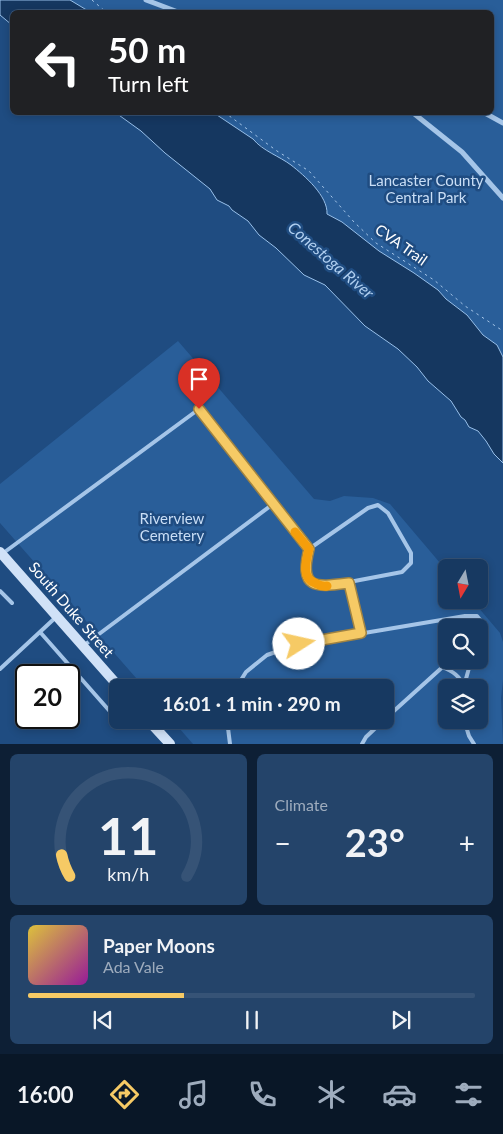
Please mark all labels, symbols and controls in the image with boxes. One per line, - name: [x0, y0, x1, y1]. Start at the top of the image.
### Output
- text: 50 m: [108, 28, 186, 70]
- icon: left: [25, 30, 90, 95]
- text: Turn left: [108, 70, 189, 97]
- park label: Lancaster County Central Park: [369, 171, 484, 206]
- water label: Conestoga River: [285, 217, 378, 302]
- street label: CVA Trail: [372, 220, 431, 269]
- pin: [178, 358, 220, 409]
- icon: arrive: [185, 365, 213, 393]
- park label: Riverview Cemetery: [140, 509, 205, 544]
- street label: South Duke Street: [25, 558, 119, 661]
- north arrow: [438, 559, 488, 609]
- map controls: [438, 559, 488, 729]
- position arrow: [272, 617, 324, 669]
- button: search: [438, 619, 488, 669]
- speed limit sign: 20: [15, 664, 80, 729]
- button: layers: [438, 679, 488, 729]
- text: 16:01 · 1 min · 290 m: [162, 692, 341, 715]
- text: Climate: [275, 795, 328, 814]
- text: 11: [98, 804, 158, 866]
- text: 23°: [345, 819, 405, 865]
- text: −: [275, 826, 291, 860]
- text: +: [459, 826, 475, 860]
- text: km/h: [107, 863, 149, 885]
- text: Paper Moons: [103, 934, 215, 957]
- text: Ada Vale: [103, 957, 164, 976]
- icon: previous: [89, 1006, 117, 1034]
- icon: pause: [238, 1006, 266, 1034]
- icon: next: [387, 1006, 415, 1034]
- icon: directions: [107, 1077, 142, 1112]
- icon: music: [176, 1077, 211, 1112]
- icon: phone: [245, 1077, 280, 1112]
- icon: climate: [314, 1077, 349, 1112]
- icon: car: [382, 1077, 417, 1112]
- icon: filters: [451, 1077, 486, 1112]
- text: 16:00: [17, 1081, 74, 1108]

